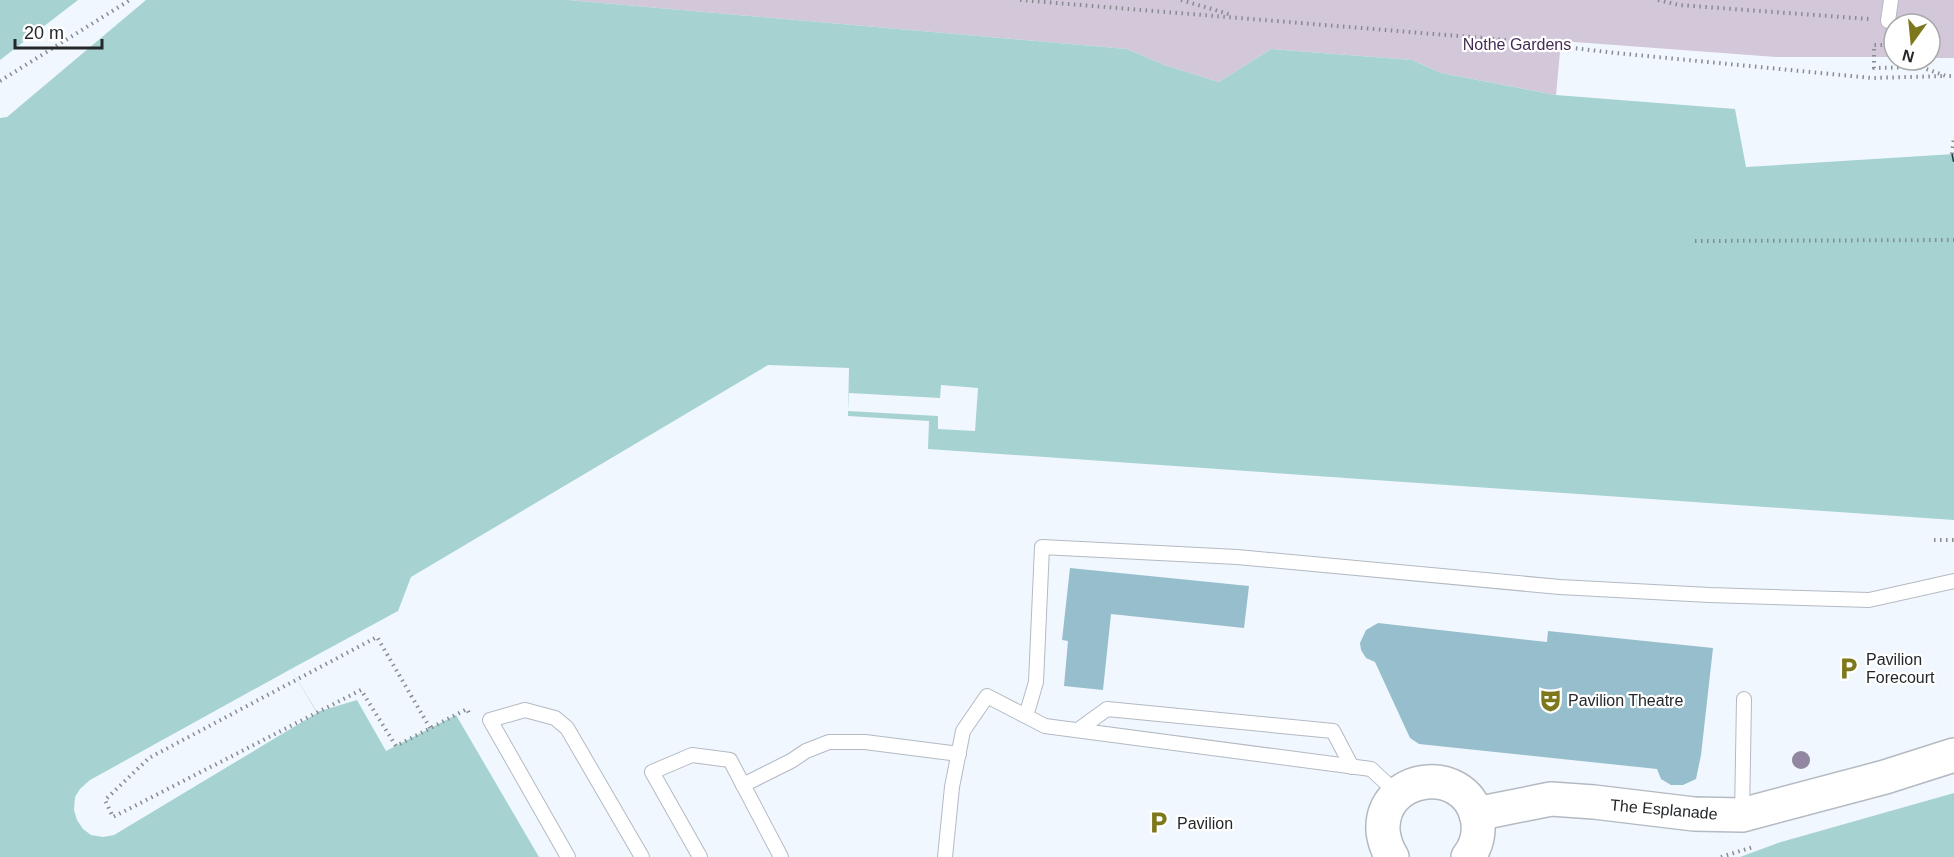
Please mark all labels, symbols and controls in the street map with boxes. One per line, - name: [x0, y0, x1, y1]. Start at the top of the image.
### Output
- scale bar: [15, 12, 102, 50]
- north arrow: [1882, 12, 1942, 72]
- text: 20 m: [24, 23, 64, 43]
- park label: Nothe Gardens: [1463, 36, 1571, 53]
- text: N: [1900, 46, 1916, 66]
- place label: Pavilion Forecourt: [1866, 651, 1935, 686]
- parking icon: Pavilion Forecourt: [1835, 655, 1861, 681]
- theatre icon: Pavilion Theatre: [1537, 687, 1563, 713]
- place label: Pavilion Theatre: [1568, 692, 1683, 709]
- street label: The Esplanade: [1610, 796, 1718, 823]
- parking icon: Pavilion: [1146, 810, 1172, 836]
- place label: Pavilion: [1177, 815, 1233, 832]

